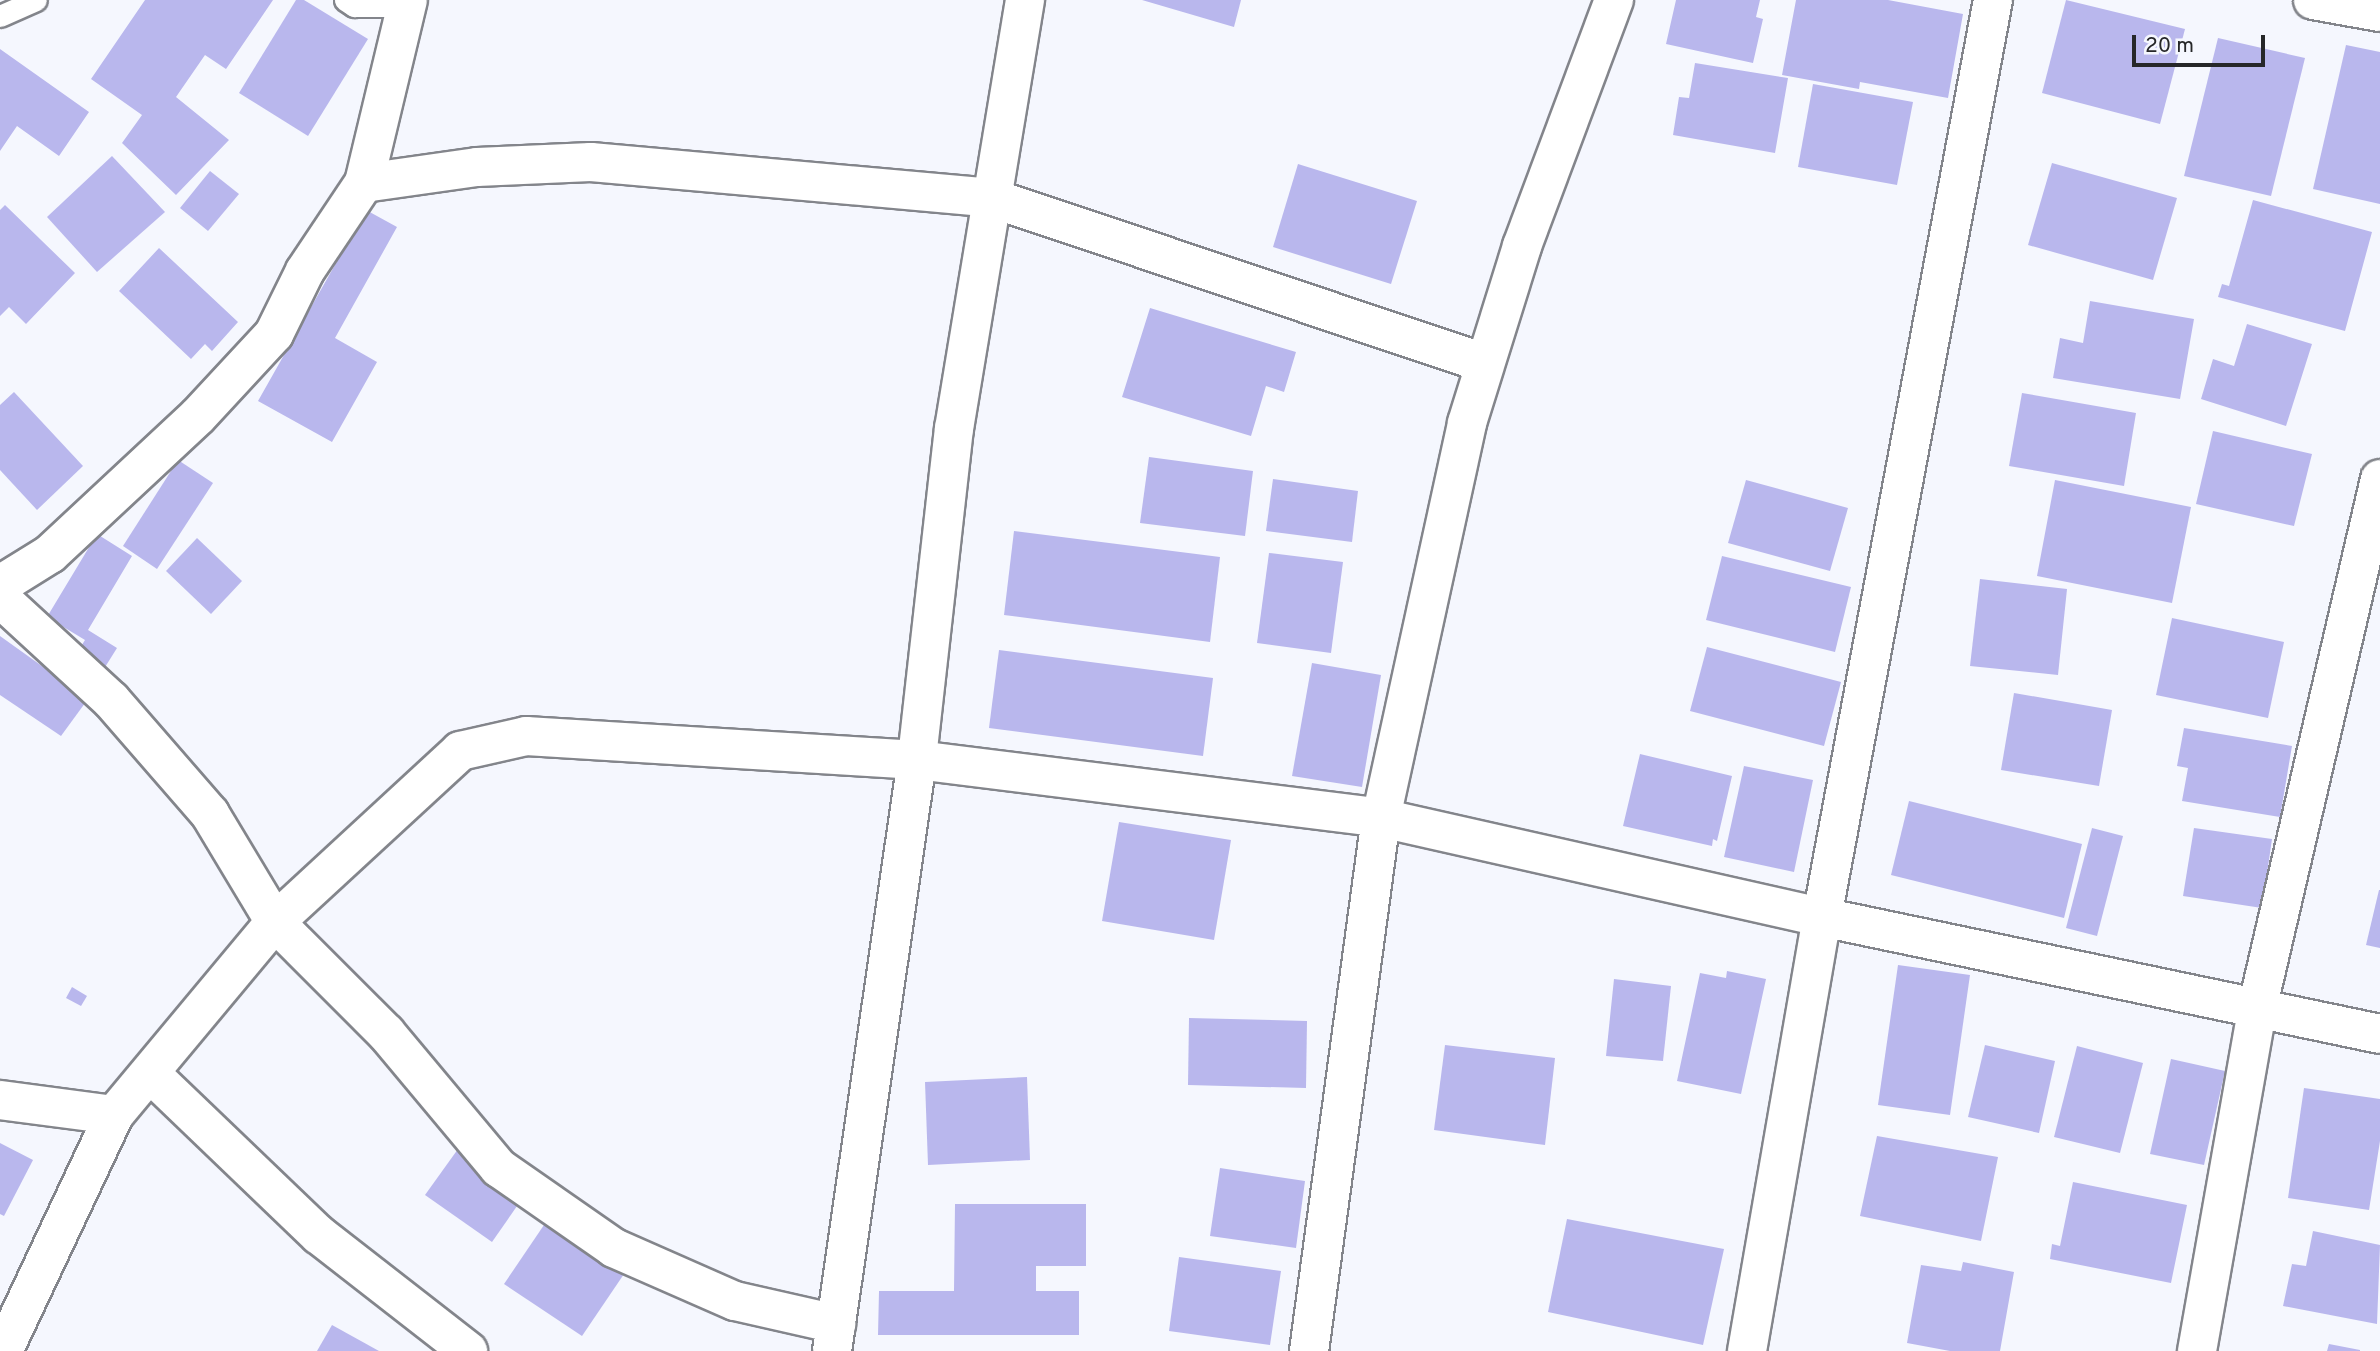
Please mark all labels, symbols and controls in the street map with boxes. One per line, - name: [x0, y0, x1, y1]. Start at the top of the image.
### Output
- scale bar: [2135, 21, 2268, 65]
- text: 20 m: [2145, 33, 2194, 60]

